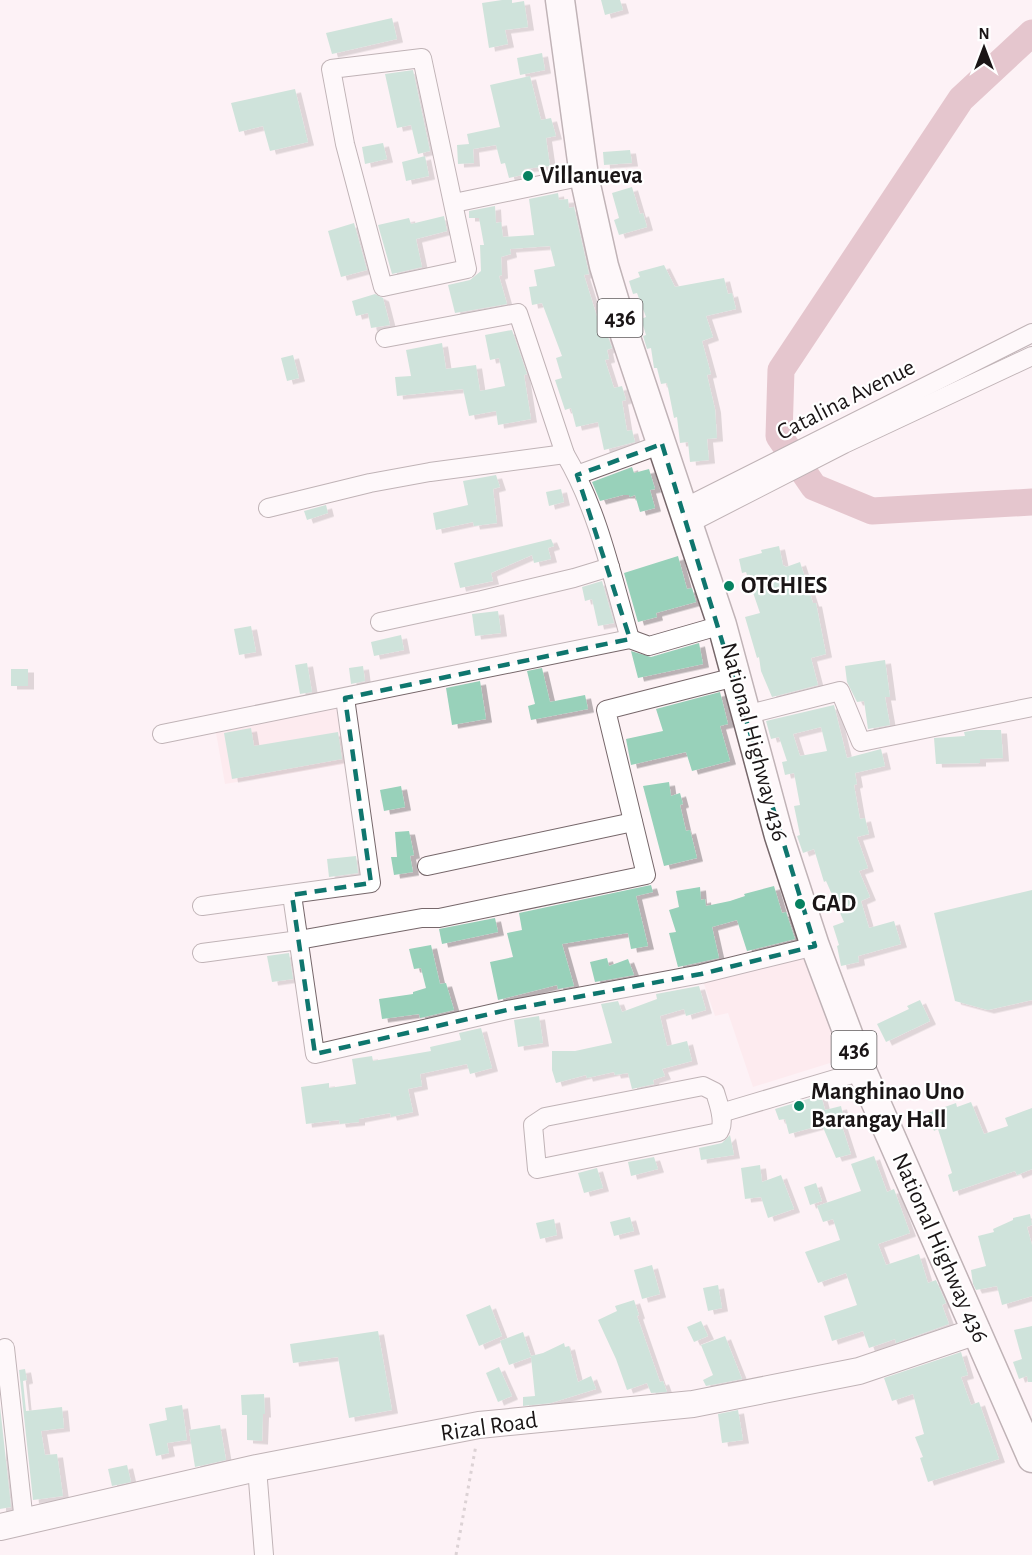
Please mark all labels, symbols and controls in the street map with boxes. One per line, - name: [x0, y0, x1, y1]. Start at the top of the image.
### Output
- north arrow: [954, 18, 1014, 78]
- text: N: [978, 26, 990, 42]
- place label: Villanueva: [540, 164, 643, 188]
- marker: Villanueva: [521, 169, 535, 183]
- road number: 436: [598, 299, 642, 337]
- street label: Catalina Avenue: [773, 355, 919, 445]
- place label: OTCHIES: [741, 574, 827, 598]
- marker: OTCHIES: [722, 579, 736, 593]
- street label: National Highway 436: [716, 640, 792, 844]
- place label: GAD: [812, 892, 857, 916]
- marker: GAD: [793, 897, 807, 911]
- road number: 436: [832, 1031, 876, 1069]
- place label: Manghinao Uno Barangay Hall: [811, 1080, 964, 1132]
- marker: Manghinao Uno Barangay Hall: [792, 1099, 806, 1113]
- street label: National Highway 436: [887, 1150, 993, 1346]
- street label: Rizal Road: [439, 1408, 539, 1446]

